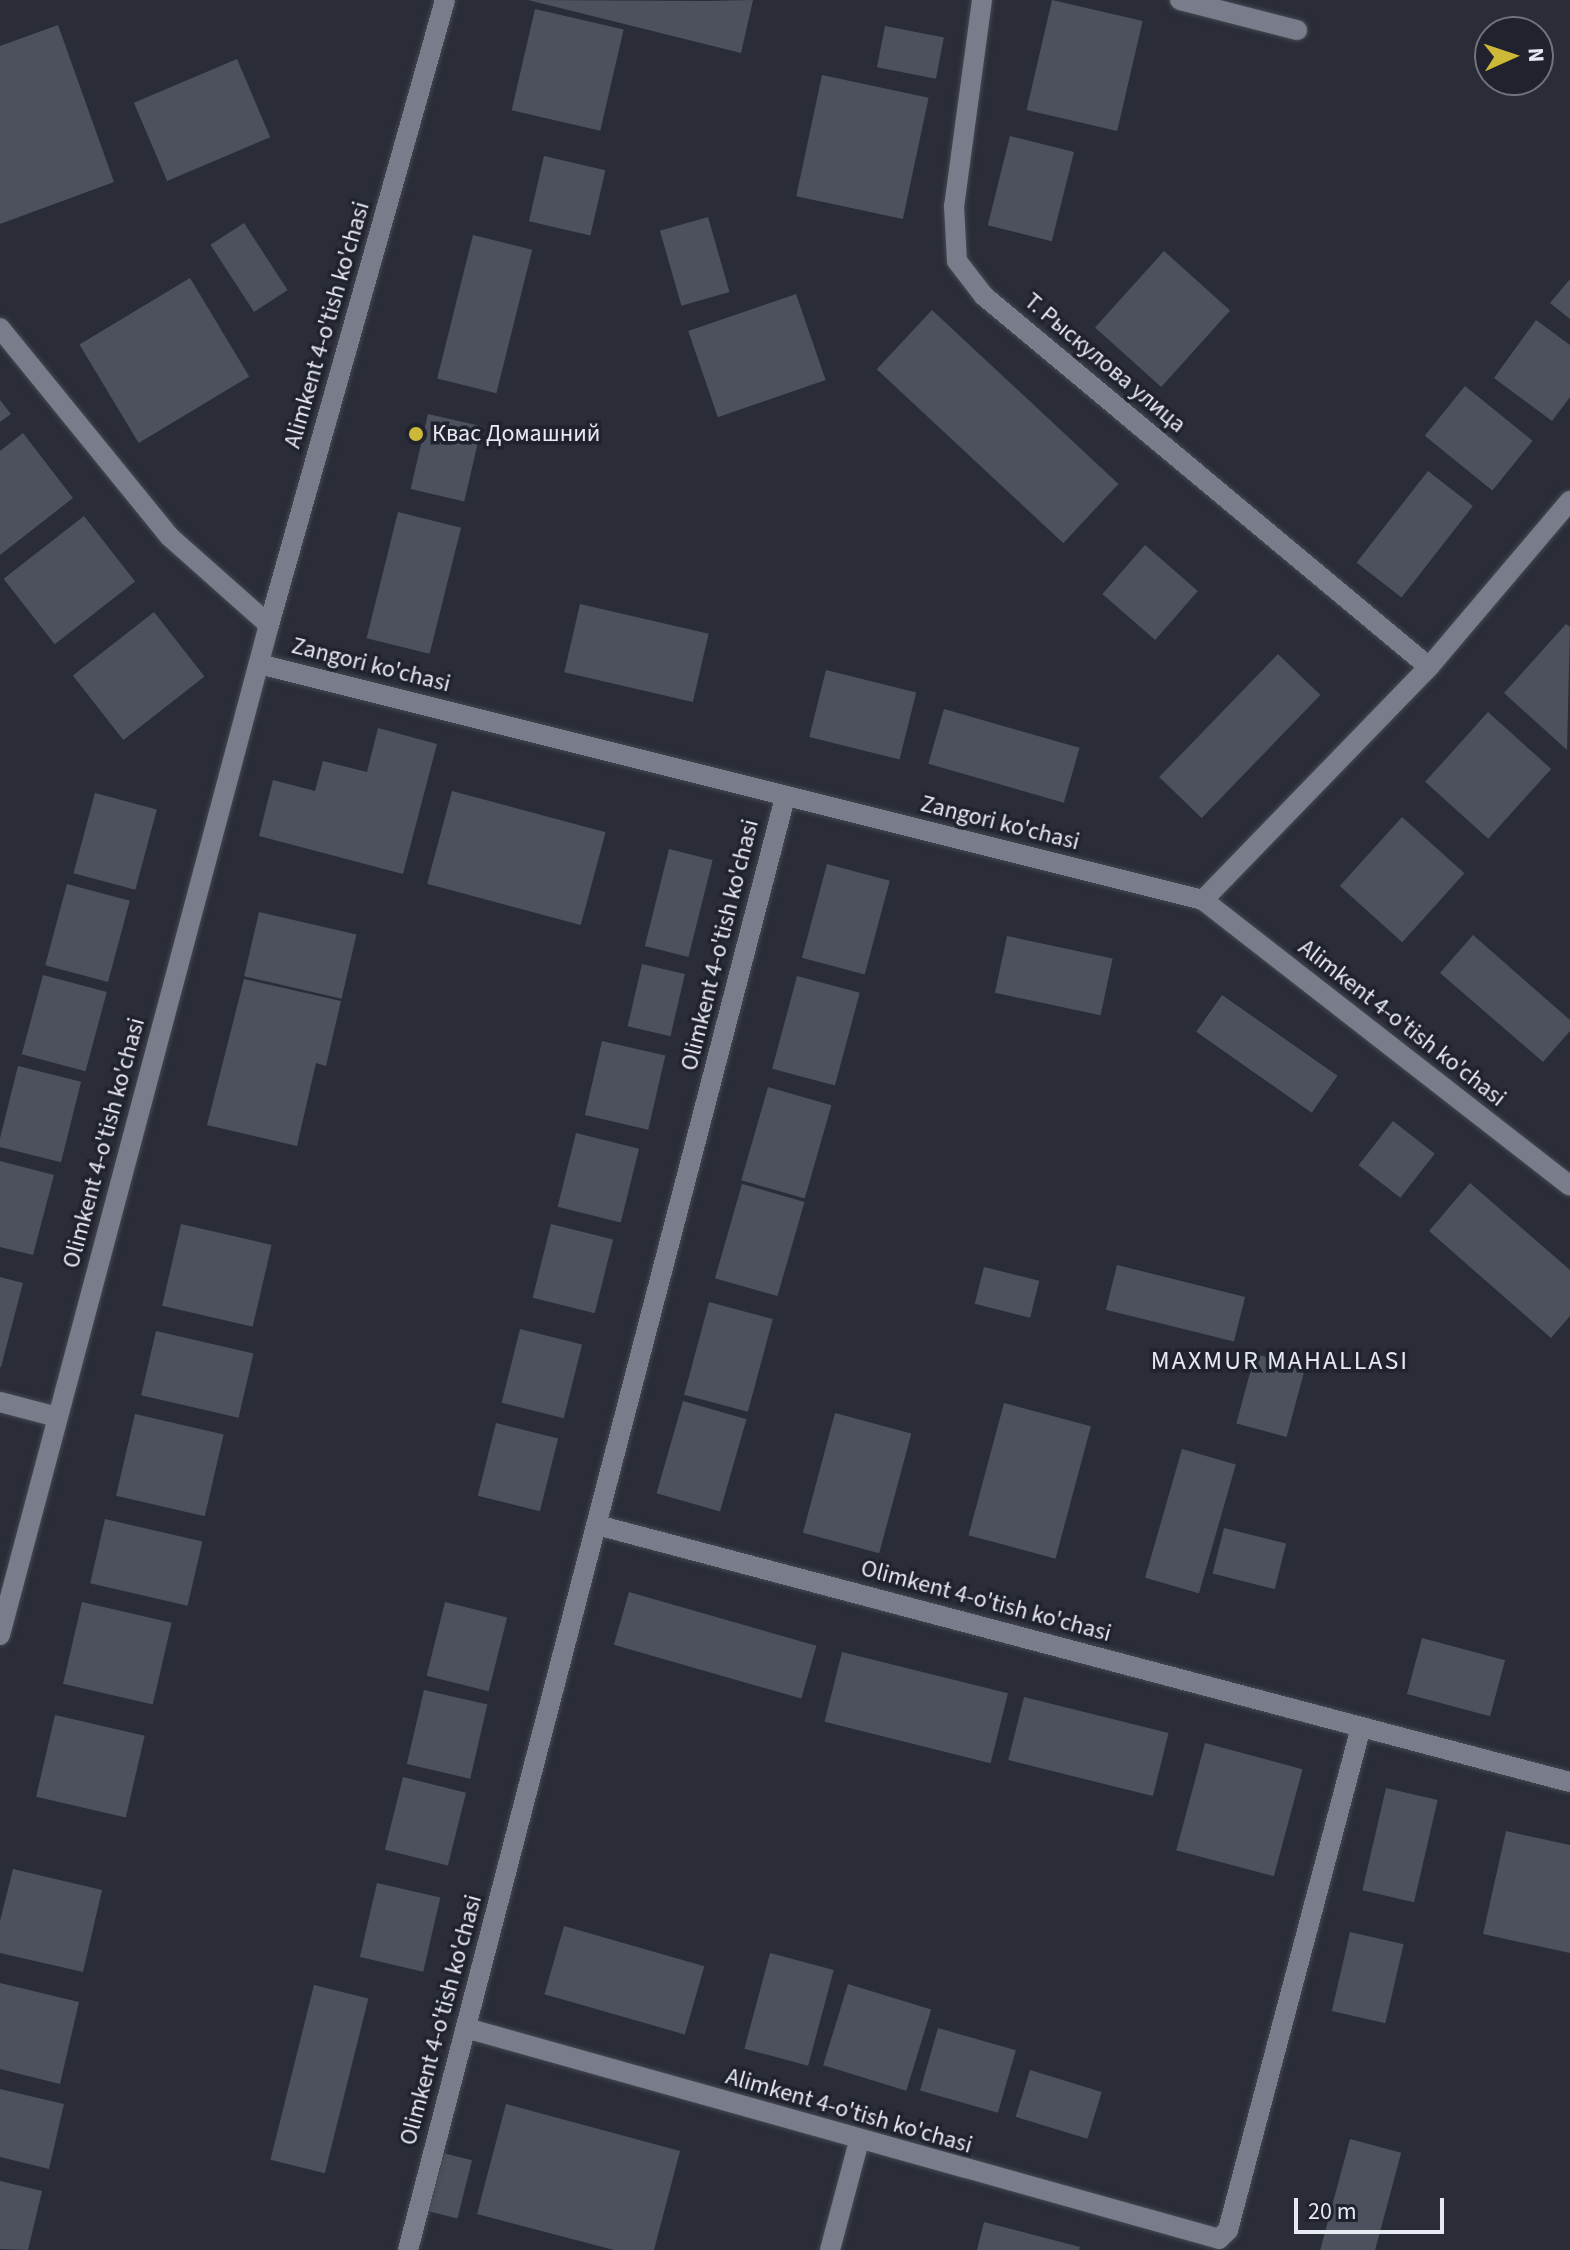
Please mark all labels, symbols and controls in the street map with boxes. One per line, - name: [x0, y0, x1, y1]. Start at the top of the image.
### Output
- north arrow: [1474, 16, 1554, 96]
- text: N: [1520, 47, 1552, 63]
- street label: Alimkent 4-o'tish ko'chasi: [278, 198, 376, 452]
- street label: Т. Рыскулова улица: [1018, 287, 1192, 439]
- place label: Квас Домашний: [432, 420, 600, 448]
- marker: Квас Домашний: [407, 425, 425, 443]
- street label: Zangori ko'chasi: [289, 631, 453, 699]
- street label: Zangori ko'chasi: [918, 789, 1082, 857]
- street label: Olimkent 4-o'tish ko'chasi: [675, 816, 765, 1074]
- street label: Alimkent 4-o'tish ko'chasi: [1293, 933, 1511, 1113]
- street label: Olimkent 4-o'tish ko'chasi: [57, 1015, 151, 1271]
- district label: MAXMUR MAHALLASI: [1151, 1345, 1409, 1377]
- street label: Olimkent 4-o'tish ko'chasi: [858, 1554, 1114, 1648]
- street label: Olimkent 4-o'tish ko'chasi: [394, 1892, 488, 2148]
- street label: Alimkent 4-o'tish ko'chasi: [722, 2062, 976, 2160]
- scale bar: [1298, 2182, 1448, 2232]
- text: 20 m: [1308, 2194, 1357, 2229]

